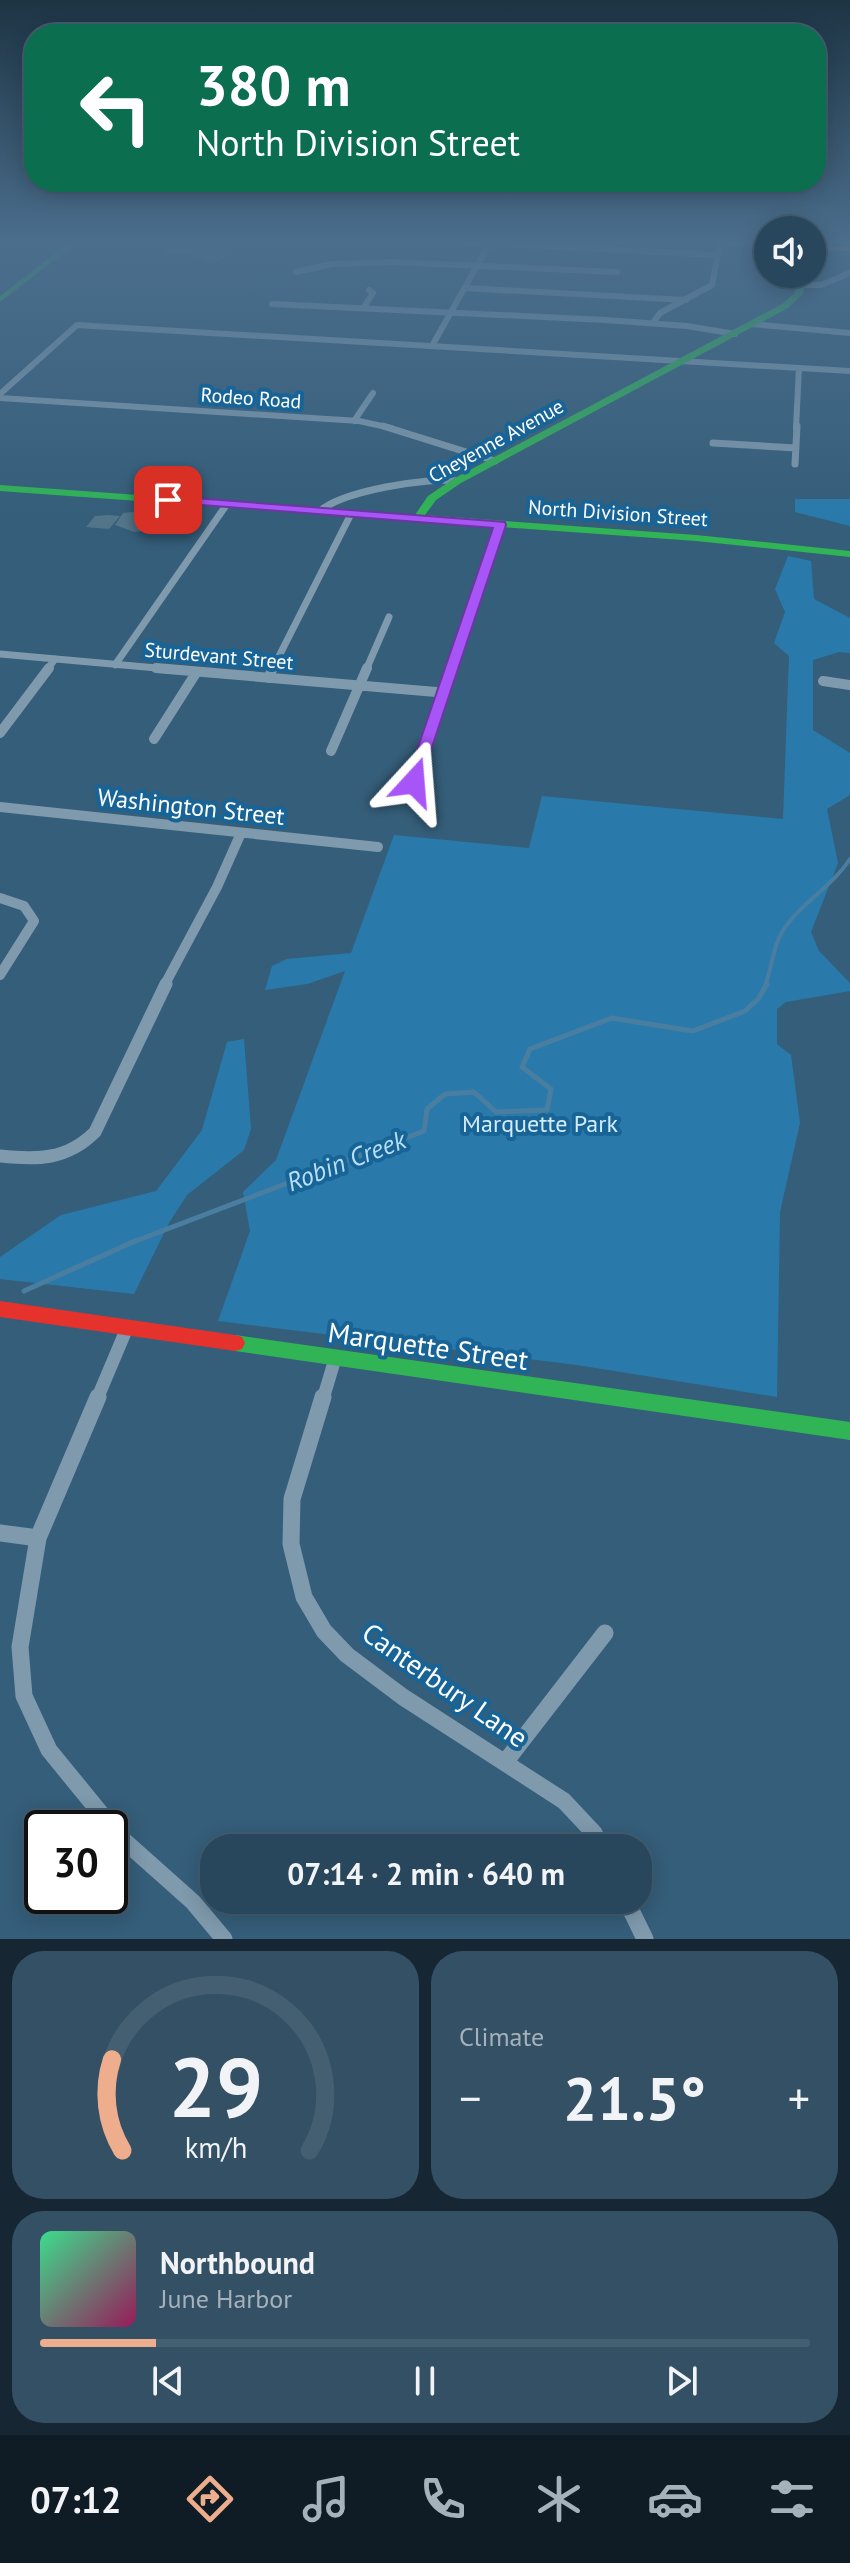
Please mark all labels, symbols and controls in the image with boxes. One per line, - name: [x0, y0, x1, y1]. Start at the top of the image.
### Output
- text: 380 m: [196, 49, 351, 121]
- icon: left: [64, 56, 168, 160]
- text: North Division Street: [196, 119, 520, 166]
- map controls: [754, 216, 826, 288]
- button: sound: [754, 216, 826, 288]
- street label: Rodeo Road: [200, 382, 302, 414]
- street label: Cheyenne Avenue: [424, 393, 568, 489]
- pin: [134, 466, 202, 534]
- icon: arrive: [146, 478, 190, 522]
- street label: North Division Street: [527, 494, 709, 532]
- street label: Sturdevant Street: [144, 637, 295, 675]
- position arrow: [372, 740, 456, 824]
- street label: Washington Street: [96, 781, 286, 832]
- park label: Marquette Park: [462, 1108, 618, 1139]
- water label: Robin Creek: [282, 1122, 411, 1198]
- street label: Marquette Street: [326, 1313, 531, 1378]
- street label: Canterbury Lane: [355, 1614, 535, 1755]
- speed limit sign: 30: [24, 1810, 128, 1914]
- text: 07:14 · 2 min · 640 m: [287, 1854, 565, 1893]
- text: Climate: [459, 2020, 544, 2053]
- text: 29: [168, 2032, 263, 2140]
- text: 21.5°: [563, 2059, 706, 2137]
- text: −: [459, 2069, 481, 2126]
- text: +: [788, 2069, 810, 2126]
- text: km/h: [184, 2129, 247, 2166]
- text: Northbound: [160, 2243, 315, 2282]
- text: June Harbor: [160, 2282, 292, 2315]
- icon: previous: [146, 2359, 190, 2403]
- icon: pause: [403, 2359, 447, 2403]
- icon: next: [660, 2359, 704, 2403]
- icon: directions: [182, 2471, 238, 2527]
- icon: music: [298, 2471, 354, 2527]
- icon: phone: [415, 2471, 471, 2527]
- icon: climate: [531, 2471, 587, 2527]
- icon: car: [647, 2471, 703, 2527]
- icon: filters: [764, 2471, 820, 2527]
- text: 07:12: [30, 2476, 122, 2523]

